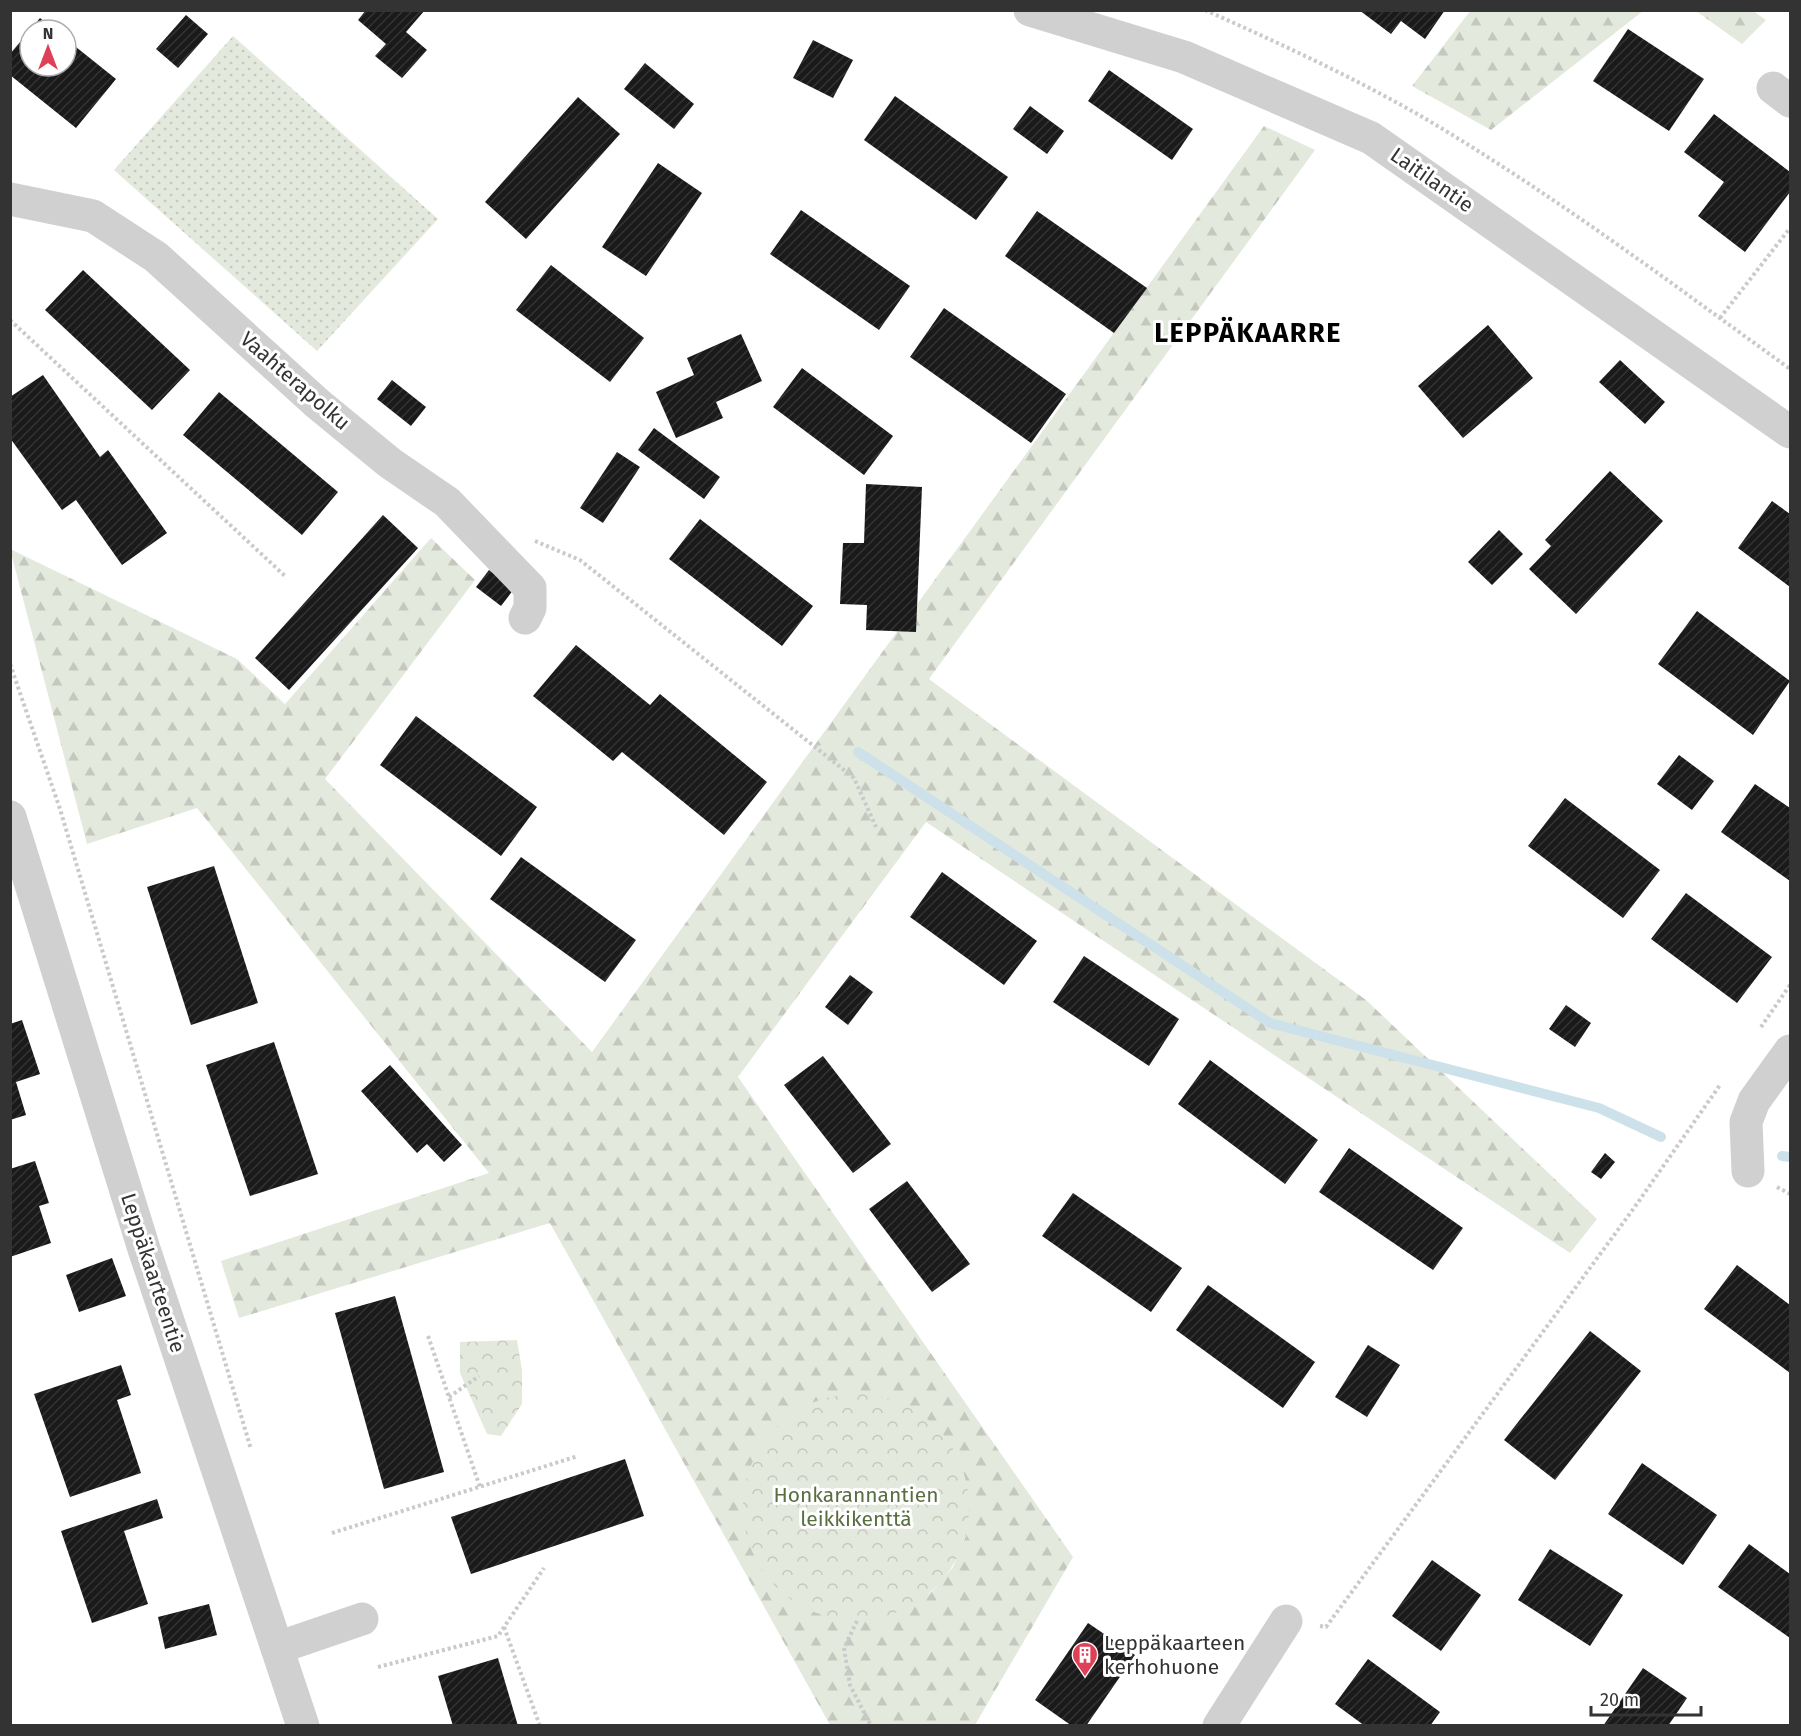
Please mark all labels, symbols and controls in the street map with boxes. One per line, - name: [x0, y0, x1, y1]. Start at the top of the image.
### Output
- north arrow: [18, 18, 78, 78]
- text: N: [43, 24, 53, 43]
- street label: Laitilantie: [1385, 142, 1479, 218]
- district label: LEPPÄKAARRE: [1154, 316, 1342, 349]
- street label: Vaahterapolku: [235, 326, 355, 436]
- street label: Leppäkaarteentie: [115, 1190, 191, 1356]
- park label: Honkarannantien leikkikenttä: [773, 1482, 939, 1532]
- place label: Leppäkaarteen kerhohuone: [1104, 1630, 1245, 1680]
- building icon: Leppäkaarteen kerhohuone: [1070, 1640, 1100, 1678]
- scale bar: [1591, 1679, 1700, 1717]
- text: 20 m: [1600, 1689, 1639, 1711]

